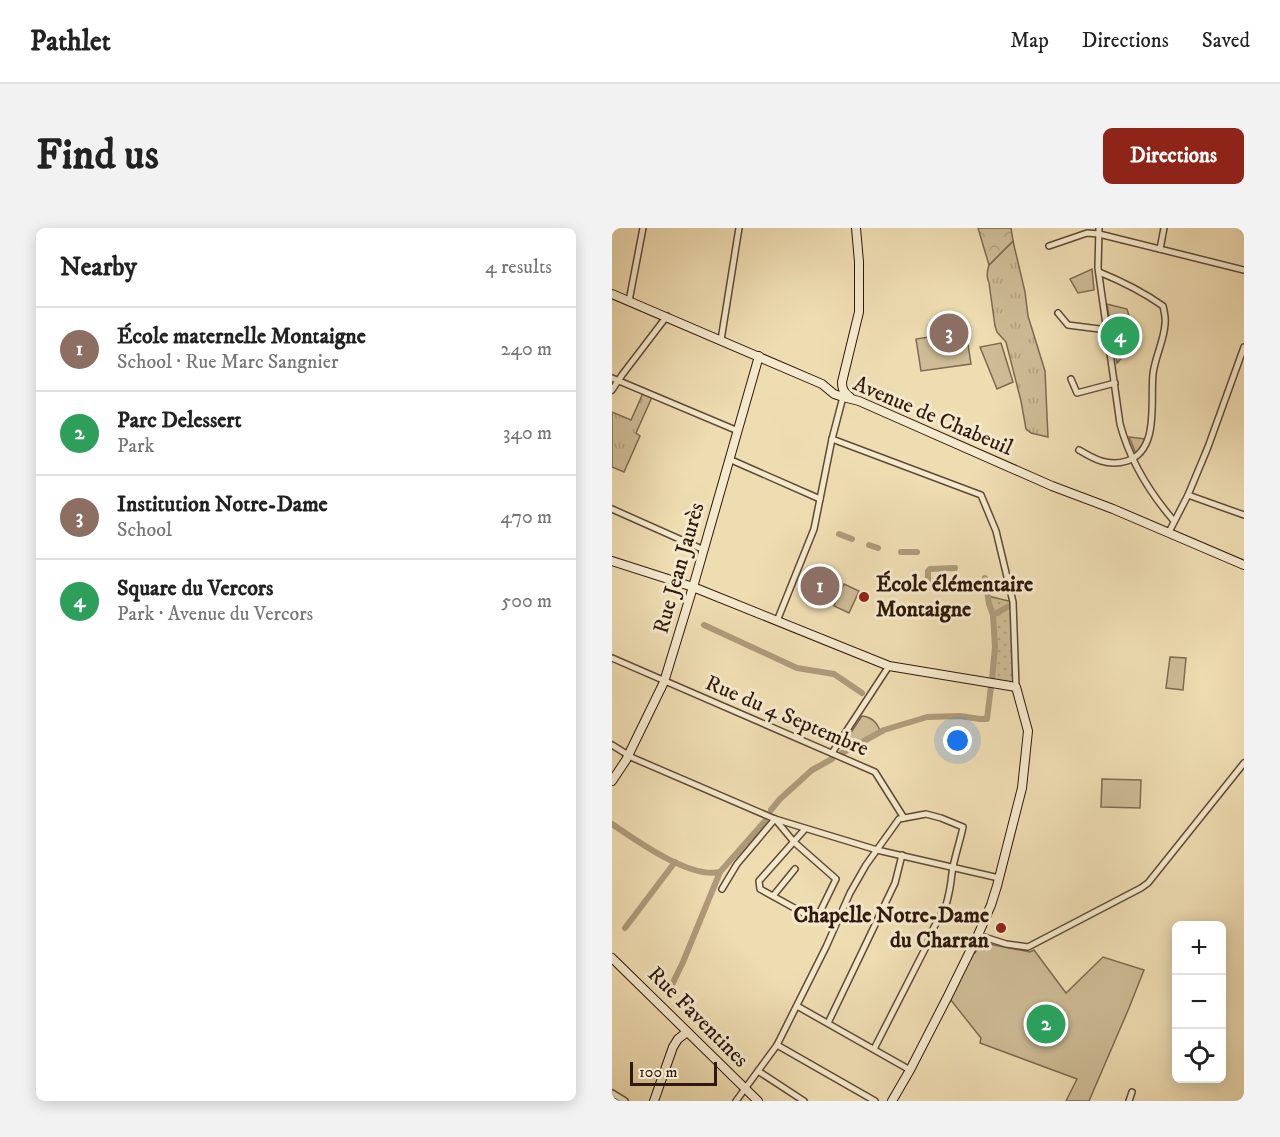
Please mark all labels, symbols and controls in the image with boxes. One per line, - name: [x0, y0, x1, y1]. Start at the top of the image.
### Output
- text: Pathlet: [30, 24, 111, 59]
- text: Map: [1010, 28, 1049, 54]
- text: Directions: [1082, 28, 1169, 54]
- text: Saved: [1202, 28, 1250, 54]
- button: Directions: [1103, 128, 1244, 184]
- text: Find us: [36, 130, 159, 182]
- text: Nearby: [60, 251, 137, 284]
- text: 4 results: [485, 255, 552, 280]
- pin: 3: [930, 310, 968, 356]
- pin: 4: [1100, 314, 1140, 358]
- text: École maternelle Montaigne: [117, 323, 366, 350]
- text: 1: [76, 337, 83, 362]
- text: 240 m: [501, 337, 552, 362]
- text: School · Rue Marc Sangnier: [117, 350, 338, 375]
- street label: Avenue de Chabeuil: [849, 370, 1017, 462]
- text: Parc Delessert: [117, 407, 242, 434]
- text: 2: [75, 421, 84, 446]
- text: 340 m: [503, 421, 552, 446]
- text: Park: [117, 434, 154, 459]
- text: Institution Notre-Dame: [117, 491, 328, 518]
- street label: Rue Jean Jaurès: [647, 499, 711, 637]
- text: 3: [76, 505, 83, 530]
- text: 470 m: [501, 505, 552, 530]
- text: School: [117, 518, 172, 543]
- pin: 1: [800, 564, 840, 608]
- place label: École élémentaire Montaigne: [876, 570, 1033, 623]
- text: Square du Vercors: [117, 575, 273, 602]
- text: 4: [74, 589, 85, 614]
- text: 500 m: [501, 589, 552, 614]
- marker: École élémentaire Montaigne: [857, 590, 871, 604]
- text: Park · Avenue du Vercors: [117, 602, 313, 627]
- street label: Rue du 4 Septembre: [701, 669, 873, 763]
- your location: [943, 726, 972, 755]
- place label: Chapelle Notre-Dame du Charran: [793, 902, 990, 954]
- marker: Chapelle Notre-Dame du Charran: [994, 921, 1008, 935]
- map controls: [1172, 921, 1226, 1083]
- button: +: [1172, 921, 1226, 975]
- street label: Rue Faventines: [642, 961, 754, 1073]
- button: −: [1172, 975, 1226, 1029]
- pin: 2: [1026, 1002, 1066, 1046]
- button: locate: [1172, 1029, 1226, 1083]
- scale bar: [630, 1059, 717, 1086]
- text: 100 m: [639, 1062, 678, 1082]

